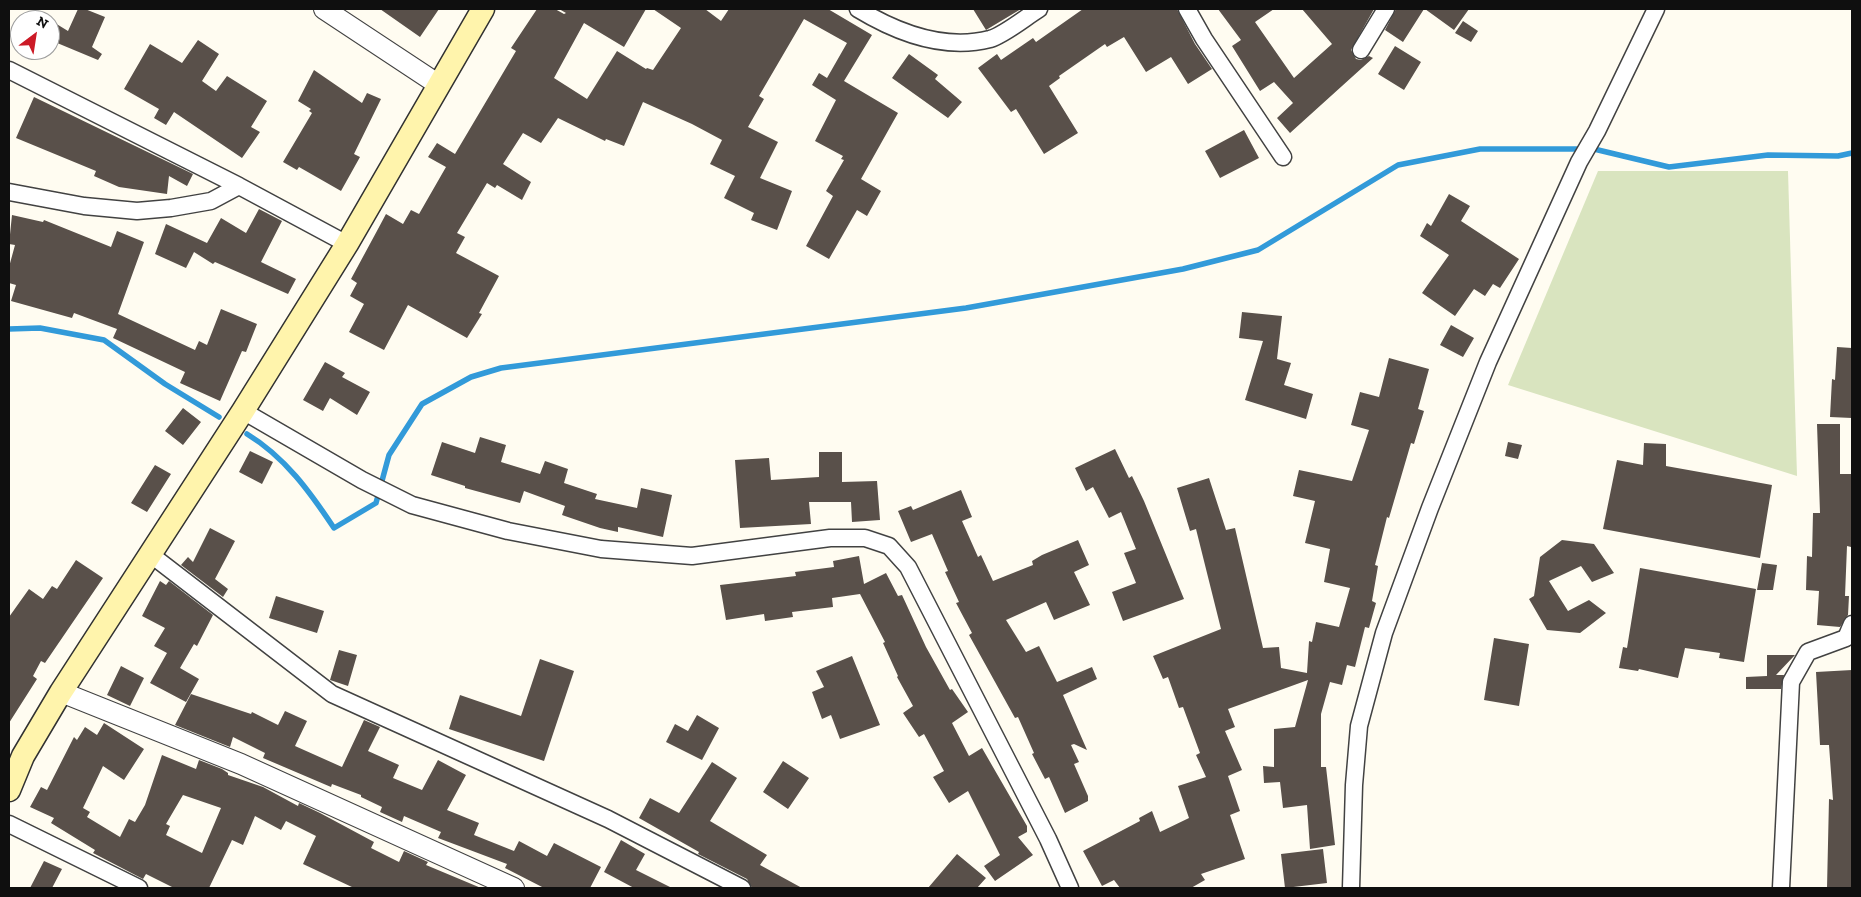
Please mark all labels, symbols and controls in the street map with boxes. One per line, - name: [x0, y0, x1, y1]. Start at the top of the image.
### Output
- north arrow: [10, 10, 60, 60]
- text: N: [34, 13, 51, 33]

